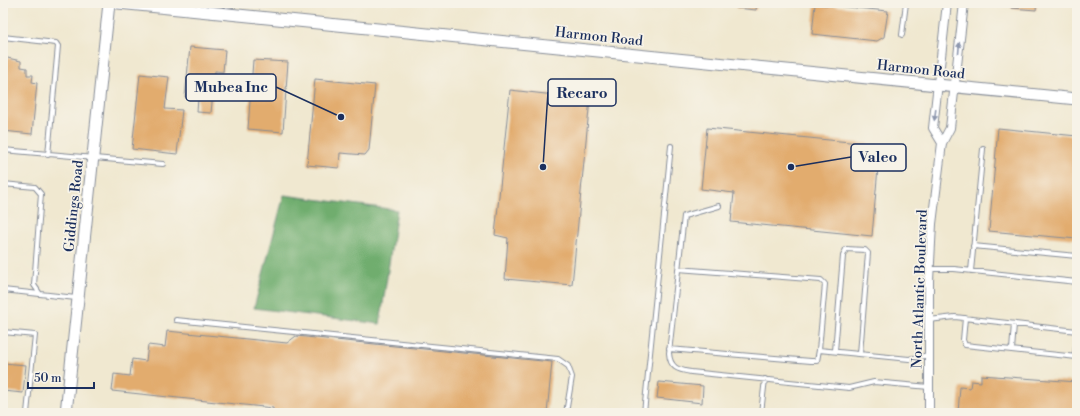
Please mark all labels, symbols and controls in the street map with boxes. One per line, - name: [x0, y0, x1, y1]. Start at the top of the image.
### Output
- street label: Harmon Road: [554, 23, 644, 51]
- one-way arrow: [956, 42, 963, 54]
- street label: Harmon Road: [876, 56, 966, 84]
- callout: Mubea Inc: [186, 74, 276, 101]
- text: Mubea Inc: [194, 78, 268, 97]
- callout: Recaro: [548, 79, 616, 106]
- text: Recaro: [556, 84, 608, 103]
- one-way arrow: [932, 109, 938, 121]
- callout: Valeo: [851, 144, 906, 171]
- text: Valeo: [858, 148, 898, 167]
- street label: Giddings Road: [60, 159, 88, 253]
- street label: North Atlantic Boulevard: [908, 209, 932, 369]
- scale bar: [28, 364, 94, 390]
- text: 50 m: [34, 371, 62, 386]

